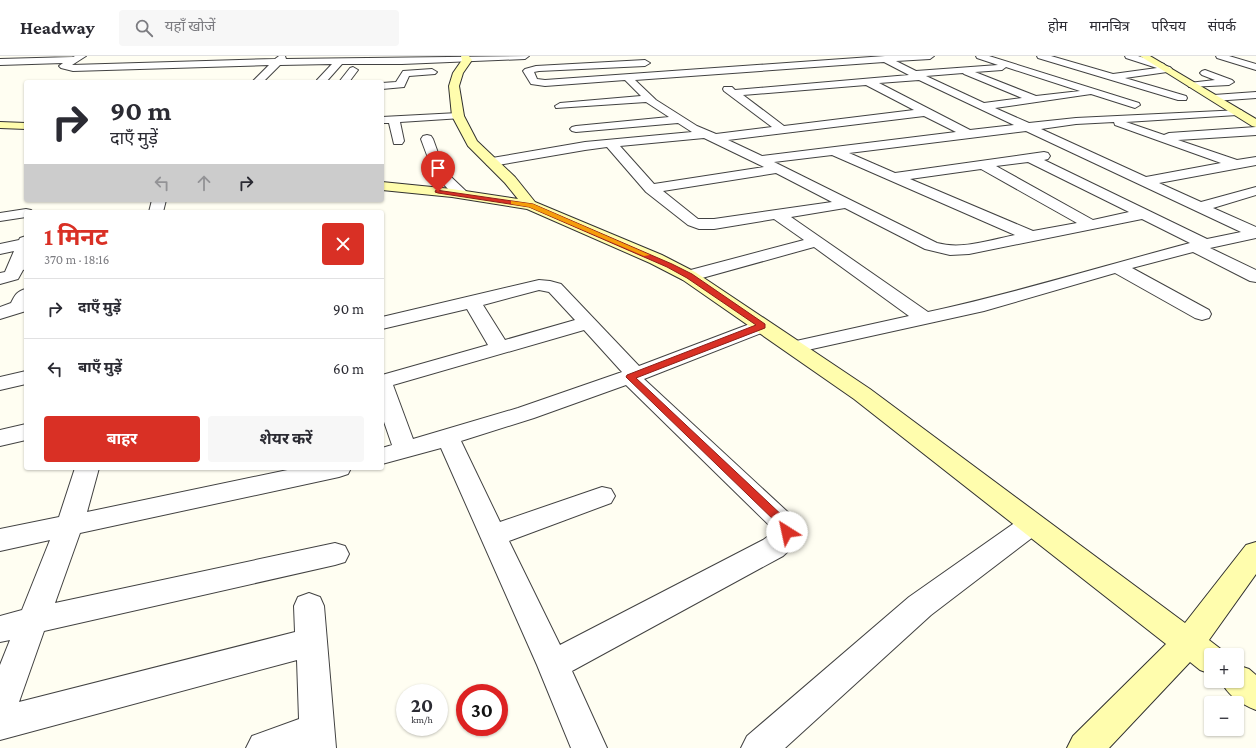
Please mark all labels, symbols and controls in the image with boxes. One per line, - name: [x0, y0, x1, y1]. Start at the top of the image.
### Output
- search box: [119, 10, 399, 46]
- text: Headway: [20, 17, 95, 38]
- icon: search: [133, 17, 155, 39]
- text: यहाँ खोजें: [165, 18, 215, 34]
- text: होम: [1048, 18, 1067, 34]
- text: मानचित्र: [1089, 18, 1130, 34]
- text: परिचय: [1152, 18, 1186, 34]
- text: संपर्क: [1208, 18, 1236, 34]
- text: 90 m: [110, 95, 171, 126]
- icon: right: [44, 96, 96, 148]
- text: दाएँ मुड़ें: [110, 128, 158, 148]
- pin: [421, 151, 455, 192]
- icon: arrive: [427, 157, 449, 179]
- icon: left: [151, 172, 173, 194]
- icon: ahead: [193, 172, 215, 194]
- icon: right: [235, 172, 257, 194]
- text: 1 मिनट: [44, 223, 108, 250]
- button: close: [322, 223, 364, 265]
- text: 370 m · 18:16: [44, 252, 109, 267]
- icon: right: [44, 298, 66, 320]
- text: दाएँ मुड़ें: [78, 299, 121, 315]
- text: 90 m: [333, 301, 364, 317]
- icon: left: [44, 358, 66, 380]
- text: बाएँ मुड़ें: [78, 359, 122, 375]
- text: 60 m: [333, 361, 364, 377]
- button: बाहर: [44, 416, 200, 462]
- button: शेयर करें: [208, 416, 364, 462]
- position arrow: [766, 511, 808, 553]
- map controls: [1204, 648, 1244, 736]
- button: +: [1204, 648, 1244, 688]
- speed limit sign: 30: [456, 684, 508, 736]
- text: 20: [411, 694, 433, 716]
- button: −: [1204, 696, 1244, 736]
- text: km/h: [411, 714, 433, 725]

